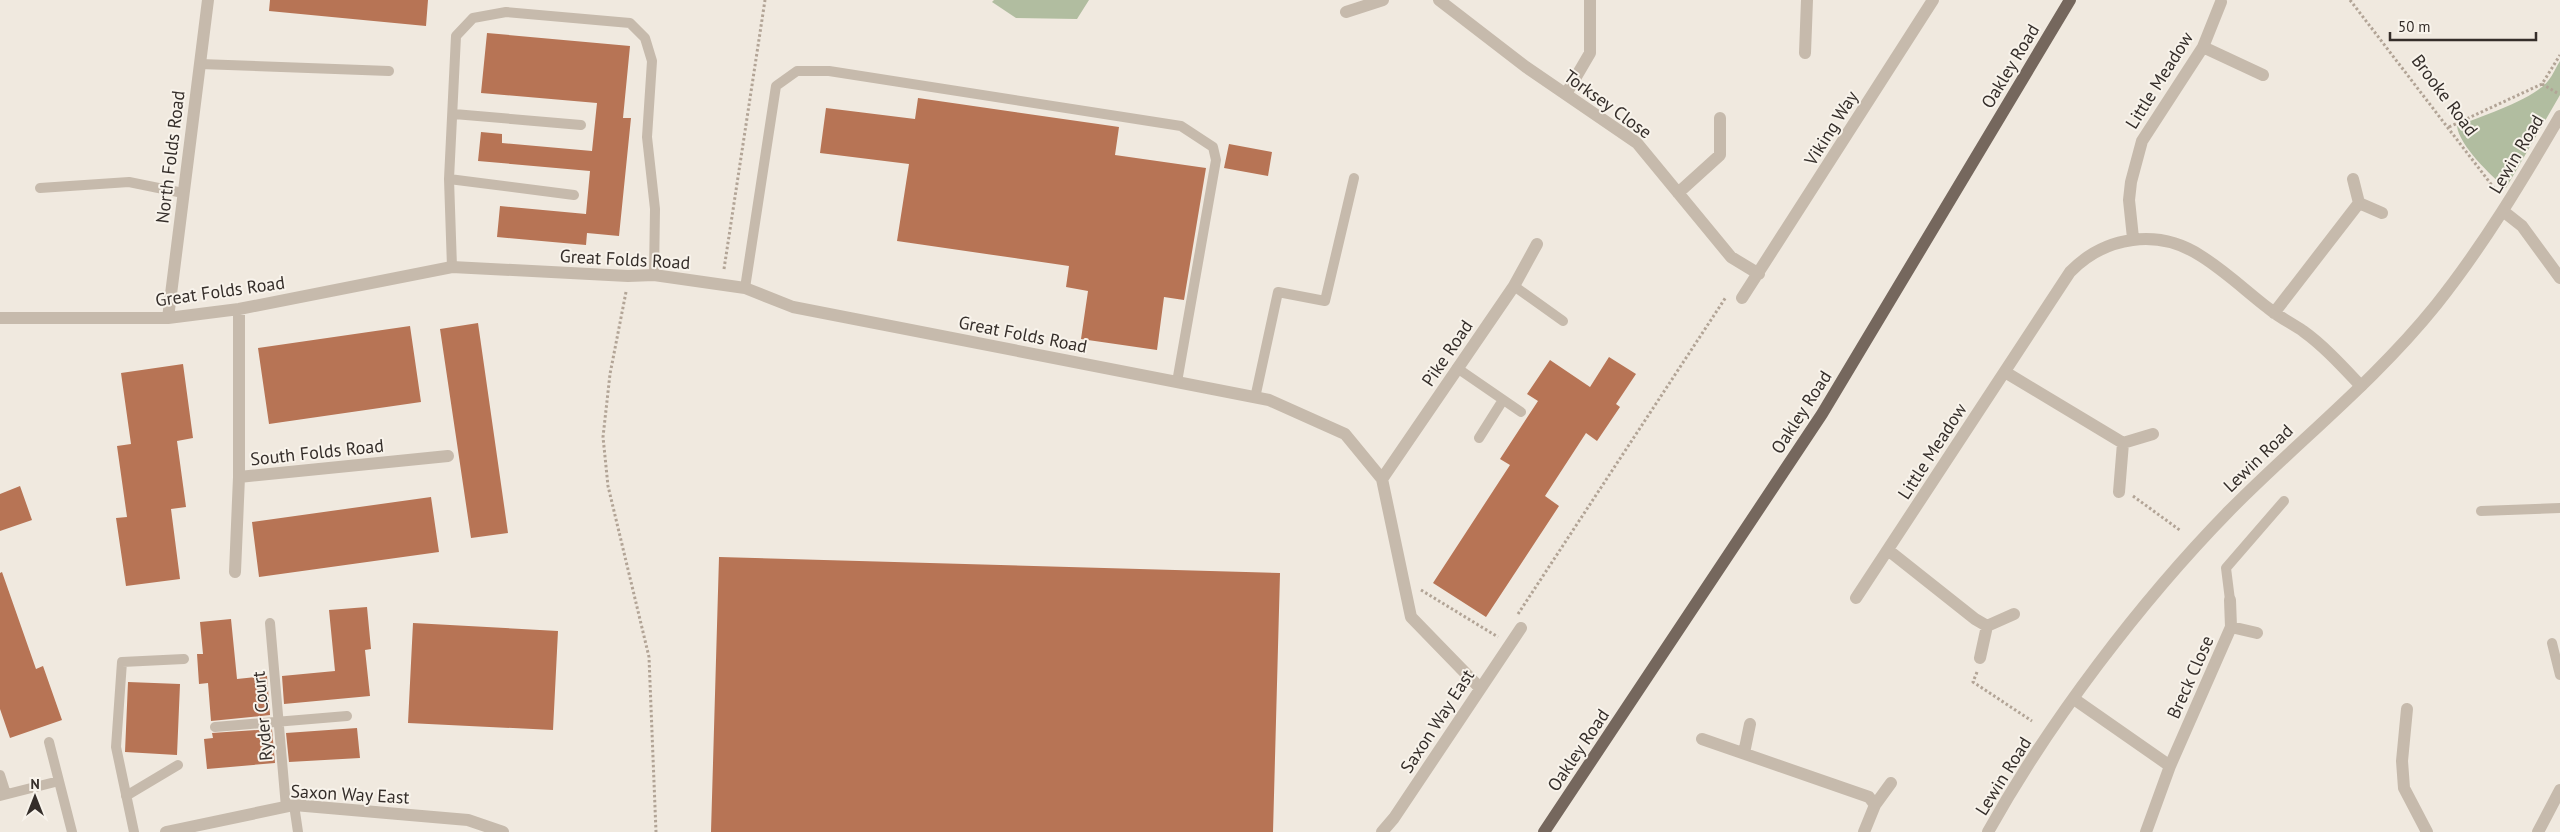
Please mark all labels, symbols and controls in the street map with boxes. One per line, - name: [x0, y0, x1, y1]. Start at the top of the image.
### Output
- scale bar: [2390, 10, 2536, 42]
- text: 50 m: [2398, 17, 2431, 36]
- street label: Oakley Road: [1976, 20, 2044, 112]
- street label: Little Meadow: [2120, 27, 2198, 133]
- street label: Brooke Road: [2407, 50, 2483, 140]
- street label: Torksey Close: [1560, 64, 1656, 144]
- street label: Viking Way: [1798, 86, 1863, 171]
- street label: North Folds Road: [150, 89, 190, 225]
- street label: Lewin Road: [2483, 110, 2549, 198]
- street label: Great Folds Road: [559, 244, 691, 274]
- street label: Great Folds Road: [154, 271, 286, 311]
- street label: Great Folds Road: [957, 310, 1089, 358]
- street label: Pike Road: [1416, 315, 1478, 391]
- street label: Oakley Road: [1766, 366, 1836, 458]
- street label: Little Meadow: [1892, 398, 1972, 503]
- street label: Lewin Road: [2218, 419, 2298, 497]
- street label: South Folds Road: [249, 434, 385, 470]
- street label: Breck Close: [2161, 632, 2219, 722]
- street label: Saxon Way East: [1395, 665, 1479, 777]
- street label: Ryder Court: [247, 670, 277, 762]
- street label: Oakley Road: [1542, 704, 1614, 796]
- street label: Lewin Road: [1970, 733, 2036, 819]
- north arrow: [10, 772, 60, 822]
- text: N: [30, 775, 40, 793]
- street label: Saxon Way East: [290, 779, 410, 809]

